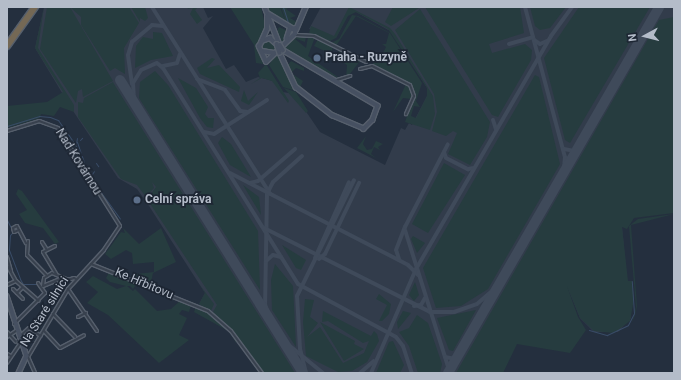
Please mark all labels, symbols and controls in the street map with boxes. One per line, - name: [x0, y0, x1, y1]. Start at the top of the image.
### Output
- north arrow: [625, 16, 665, 56]
- text: N: [626, 33, 640, 42]
- place label: Praha - Ruzyně: [325, 51, 407, 65]
- marker: Praha - Ruzyně: [312, 53, 322, 63]
- street label: Nad Kovárnou: [52, 126, 104, 198]
- place label: Celní správa: [145, 193, 211, 207]
- marker: Celní správa: [132, 195, 142, 205]
- street label: Ke Hřbitovu: [113, 265, 175, 303]
- street label: Na Staré silnici: [18, 274, 72, 350]

